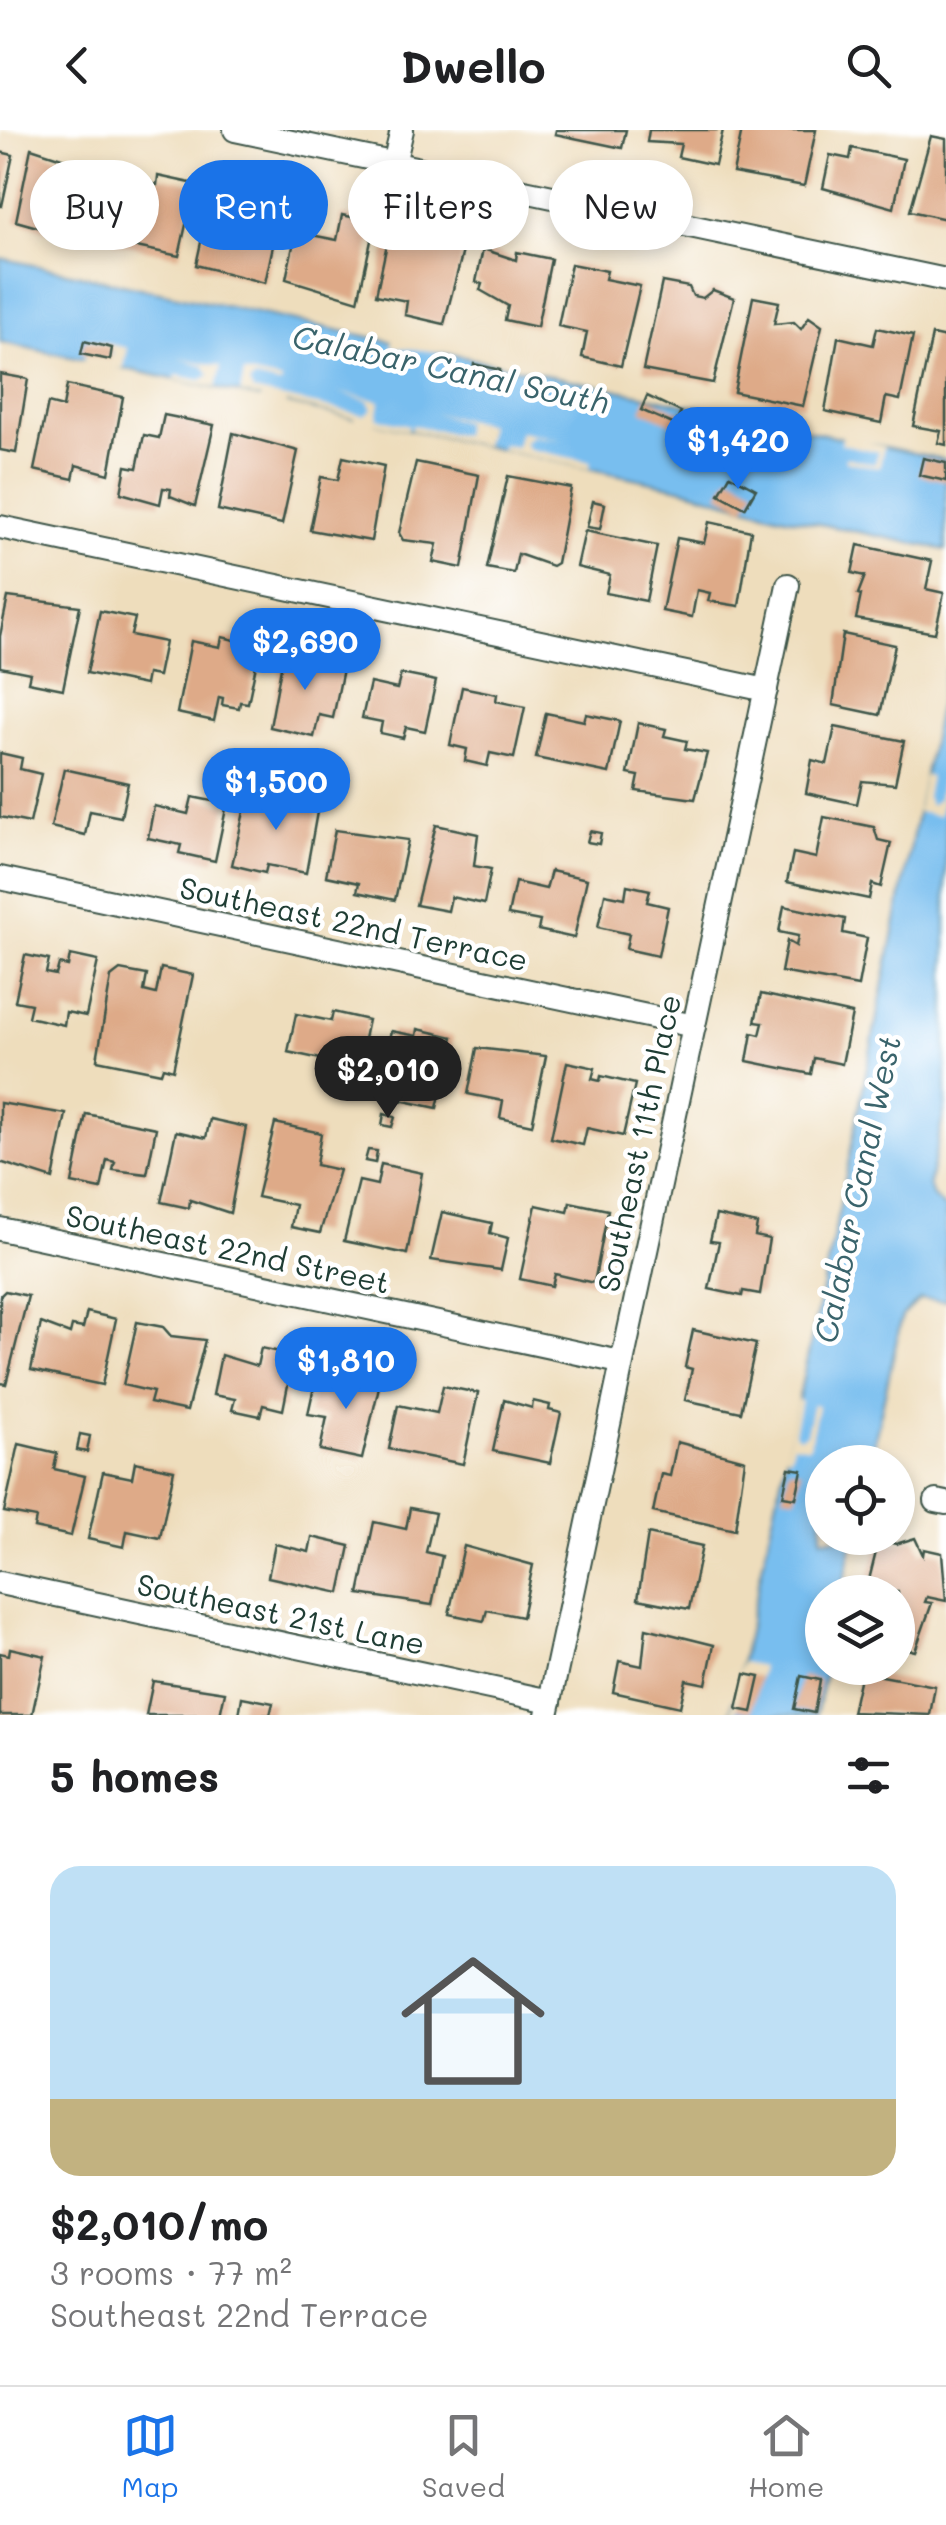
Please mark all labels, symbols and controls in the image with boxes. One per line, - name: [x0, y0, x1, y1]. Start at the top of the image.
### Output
- text: Dwello: [400, 36, 546, 94]
- icon: back: [50, 38, 105, 93]
- icon: search: [841, 38, 896, 93]
- chip: Buy: [30, 160, 159, 250]
- chip: Rent: [179, 160, 328, 250]
- chip: Filters: [348, 160, 529, 250]
- chip: New: [549, 160, 693, 250]
- water label: Calabar Canal South: [289, 314, 613, 422]
- pin: $1,420: [657, 407, 819, 492]
- text: $1,420: [687, 418, 789, 460]
- pin: $2,690: [224, 608, 386, 693]
- text: $2,690: [252, 619, 358, 661]
- pin: $1,500: [195, 748, 357, 833]
- text: $1,500: [224, 759, 328, 801]
- street label: Southeast 22nd Terrace: [176, 867, 532, 979]
- street label: Southeast 11th Place: [587, 991, 689, 1295]
- water label: Calabar Canal West: [803, 1031, 909, 1347]
- pin: $2,010: [307, 1036, 469, 1121]
- text: $2,010: [337, 1047, 439, 1089]
- street label: Southeast 22nd Street: [62, 1194, 394, 1302]
- pin: $1,810: [265, 1327, 427, 1412]
- text: $1,810: [297, 1338, 395, 1380]
- map controls: [805, 1445, 915, 1685]
- button: locate: [805, 1445, 915, 1555]
- street label: Southeast 21st Lane: [134, 1563, 428, 1663]
- button: layers: [805, 1575, 915, 1685]
- text: 5 homes: [50, 1748, 219, 1803]
- icon: filters: [841, 1748, 896, 1803]
- icon: home: [383, 1931, 563, 2111]
- text: $2,010/mo: [50, 2196, 268, 2251]
- text: 3 rooms · 77 m²: [50, 2251, 292, 2293]
- text: Southeast 22nd Terrace: [50, 2293, 428, 2335]
- tab: Map: [122, 2408, 179, 2504]
- tab: Saved: [422, 2408, 505, 2504]
- tab: Home: [748, 2408, 824, 2504]

